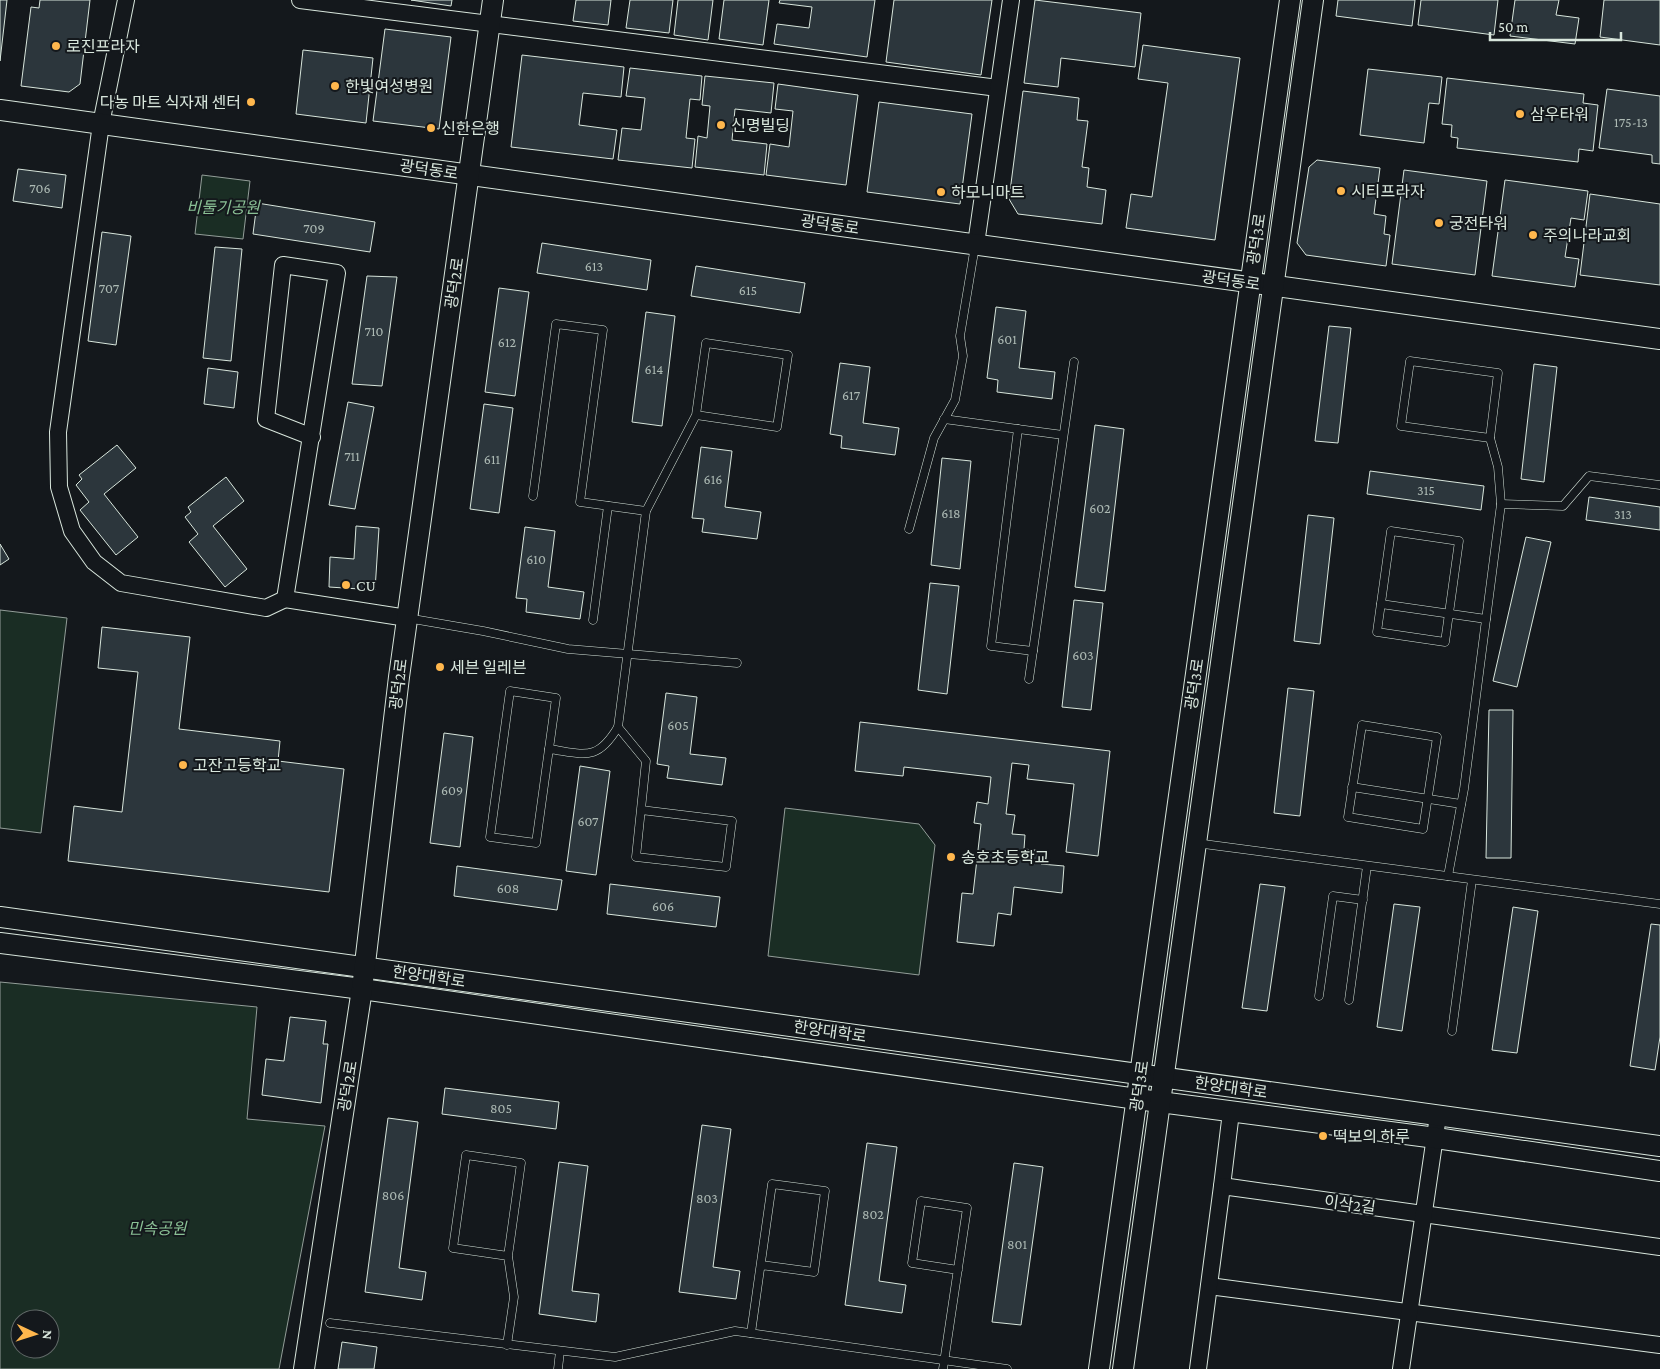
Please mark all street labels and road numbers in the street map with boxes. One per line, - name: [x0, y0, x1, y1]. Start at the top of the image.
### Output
- street label: 광덕동로: [399, 157, 460, 182]
- street label: 광덕동로: [800, 212, 861, 237]
- street label: 광덕3로: [1244, 212, 1269, 266]
- street label: 광덕2로: [442, 256, 467, 310]
- street label: 광덕동로: [1201, 268, 1262, 293]
- street label: 광덕2로: [387, 657, 410, 711]
- street label: 광덕3로: [1182, 657, 1207, 711]
- street label: 한양대학로: [391, 963, 467, 990]
- street label: 한양대학로: [792, 1018, 868, 1045]
- street label: 광덕2로: [335, 1059, 360, 1113]
- street label: 광덕3로: [1127, 1059, 1152, 1113]
- street label: 한양대학로: [1193, 1074, 1269, 1101]
- street label: 이삭2길: [1323, 1192, 1377, 1217]

